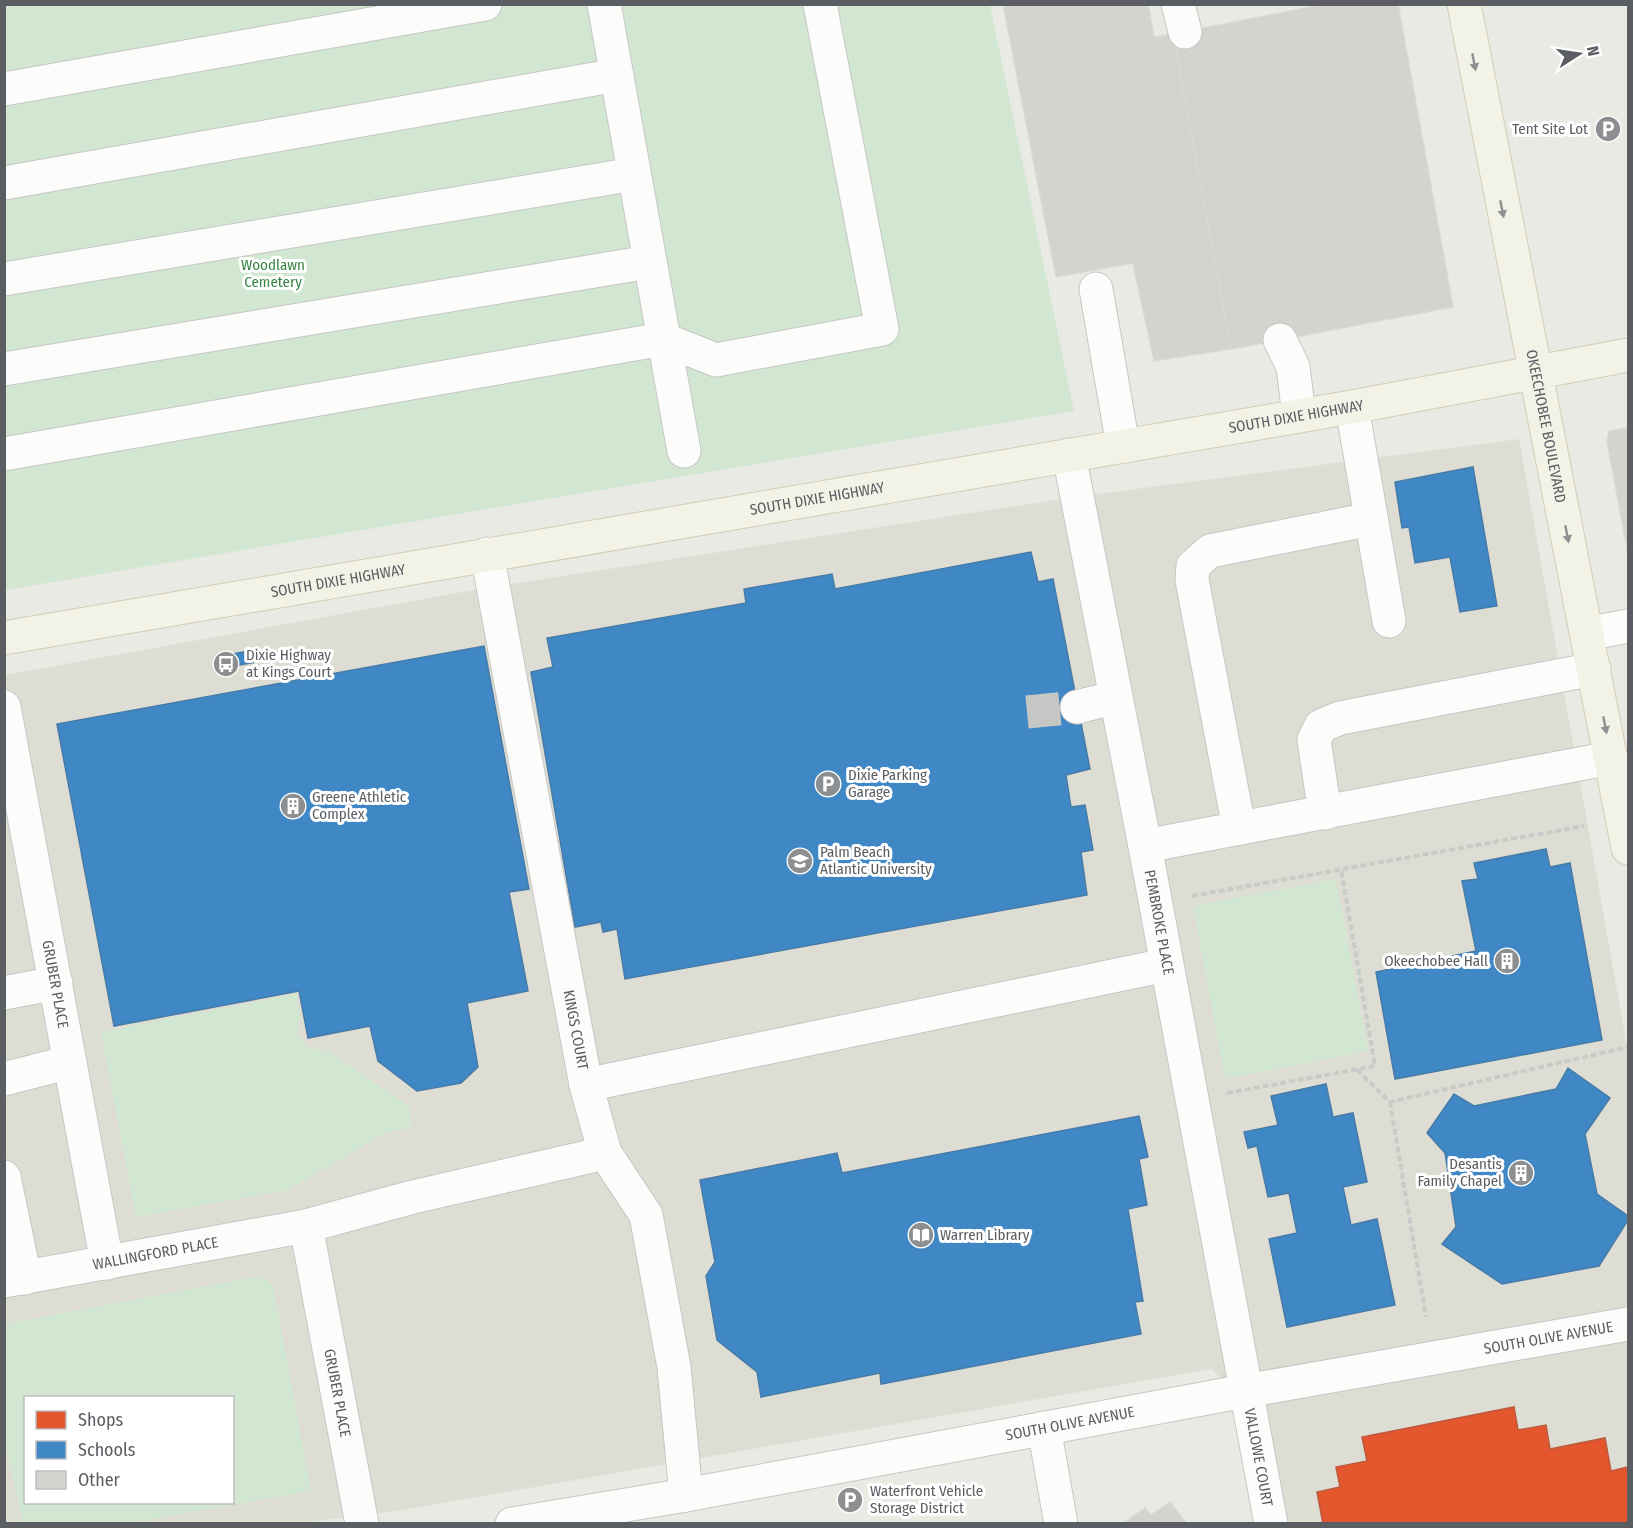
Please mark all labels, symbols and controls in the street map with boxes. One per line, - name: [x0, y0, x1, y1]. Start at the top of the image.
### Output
- north arrow: [1549, 24, 1609, 84]
- text: N: [1583, 44, 1603, 58]
- one-way arrow: [1470, 53, 1479, 72]
- parking icon: Tent Site Lot: [1593, 114, 1623, 144]
- place label: Tent Site Lot: [1512, 120, 1588, 138]
- one-way arrow: [1498, 199, 1507, 218]
- park label: Woodlawn Cemetery: [241, 256, 305, 291]
- street label: OKEECHOBEE BOULEVARD: [1522, 348, 1570, 504]
- street label: SOUTH DIXIE HIGHWAY: [1227, 396, 1366, 437]
- street label: SOUTH DIXIE HIGHWAY: [748, 478, 886, 519]
- one-way arrow: [1563, 524, 1572, 543]
- street label: SOUTH DIXIE HIGHWAY: [269, 560, 407, 601]
- place label: Dixie Highway at Kings Court: [246, 646, 332, 681]
- bus stop icon: Dixie Highway at Kings Court: [211, 649, 241, 679]
- one-way arrow: [1601, 716, 1610, 735]
- place label: Dixie Parking Garage: [848, 766, 927, 801]
- parking icon: Dixie Parking Garage: [813, 769, 843, 799]
- place label: Greene Athletic Complex: [312, 788, 407, 823]
- building icon: Greene Athletic Complex: [278, 791, 308, 821]
- place label: Palm Beach Atlantic University: [820, 843, 932, 878]
- school or university icon: Palm Beach Atlantic University: [785, 846, 815, 876]
- street label: PEMBROKE PLACE: [1141, 868, 1178, 976]
- street label: GRUBER PLACE: [38, 939, 72, 1030]
- building icon: Okeechobee Hall: [1492, 946, 1522, 976]
- place label: Okeechobee Hall: [1384, 952, 1488, 970]
- street label: KINGS COURT: [559, 988, 592, 1071]
- place label: Desantis Family Chapel: [1418, 1155, 1502, 1190]
- building icon: Desantis Family Chapel: [1506, 1158, 1536, 1188]
- library icon: Warren Library: [906, 1220, 936, 1250]
- place label: Warren Library: [940, 1226, 1030, 1244]
- street label: WALLINGFORD PLACE: [91, 1233, 220, 1274]
- street label: SOUTH OLIVE AVENUE: [1482, 1318, 1614, 1358]
- street label: GRUBER PLACE: [320, 1347, 355, 1439]
- legend: [24, 1396, 234, 1504]
- street label: SOUTH OLIVE AVENUE: [1004, 1403, 1136, 1444]
- street label: VALLOWE COURT: [1241, 1407, 1277, 1508]
- text: Shops: [78, 1409, 123, 1431]
- text: Schools: [78, 1439, 136, 1461]
- text: Other: [78, 1469, 121, 1491]
- place label: Waterfront Vehicle Storage District: [870, 1482, 983, 1517]
- parking icon: Waterfront Vehicle Storage District: [835, 1485, 865, 1515]

